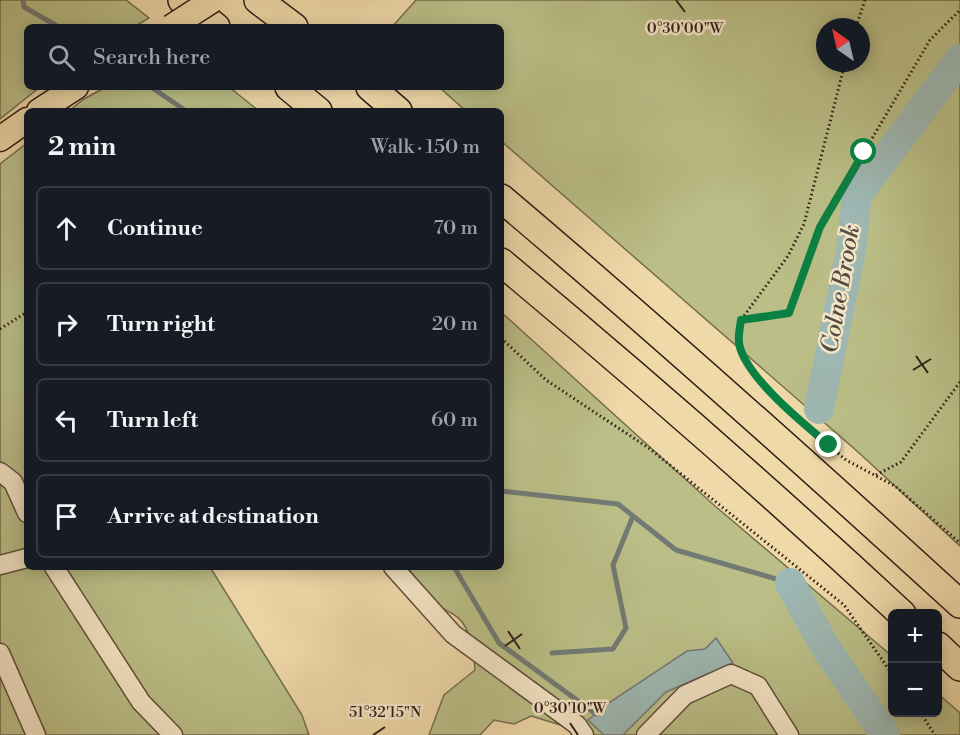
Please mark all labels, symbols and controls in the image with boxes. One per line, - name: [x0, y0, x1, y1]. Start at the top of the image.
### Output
- north arrow: [816, 18, 870, 72]
- text: 0°30'00"W: [647, 19, 724, 38]
- search box: [24, 24, 504, 90]
- icon: search: [45, 41, 78, 74]
- text: Search here: [93, 44, 210, 71]
- text: 2 min: [48, 131, 116, 163]
- text: Walk · 150 m: [371, 135, 480, 160]
- route start: [850, 138, 876, 164]
- icon: ahead: [50, 212, 83, 245]
- text: Continue: [107, 215, 203, 242]
- text: 70 m: [434, 216, 478, 241]
- water label: Colne Brook: [815, 222, 867, 356]
- icon: right: [50, 308, 83, 341]
- text: Turn right: [107, 311, 215, 338]
- text: 20 m: [432, 312, 478, 337]
- icon: left: [50, 404, 83, 437]
- text: Turn left: [107, 407, 198, 434]
- text: 60 m: [431, 408, 478, 433]
- route end: [815, 431, 841, 457]
- icon: arrive: [50, 500, 83, 533]
- text: Arrive at destination: [107, 503, 319, 530]
- map controls: [888, 609, 942, 717]
- button: +: [888, 609, 942, 663]
- button: −: [888, 663, 942, 717]
- text: 0°30'10"W: [534, 699, 607, 718]
- text: 51°32'15"N: [349, 703, 421, 722]

